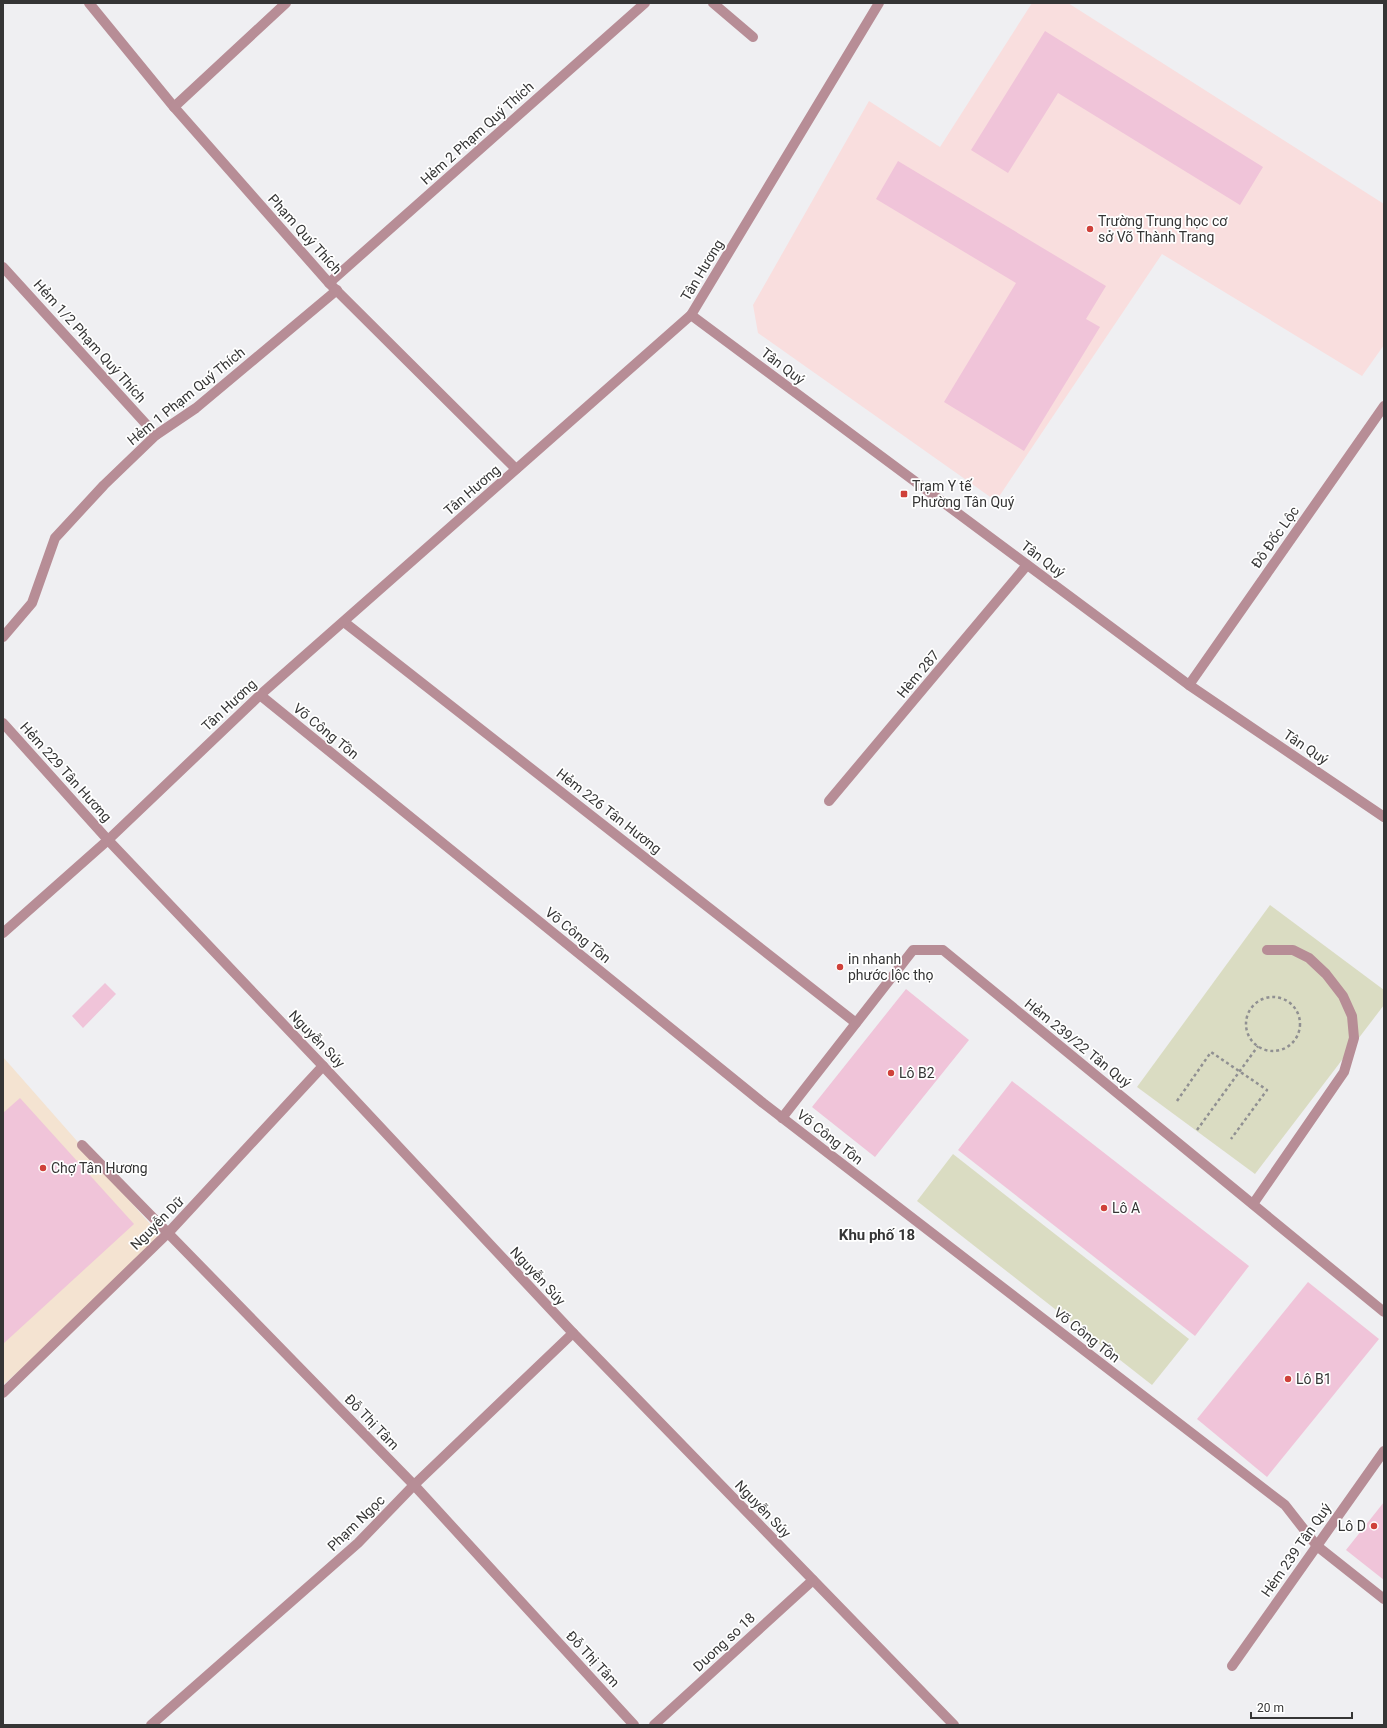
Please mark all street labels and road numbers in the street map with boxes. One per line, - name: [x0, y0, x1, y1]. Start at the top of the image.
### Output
- street label: Hẻm 2 Phạm Quý Thích: [417, 78, 537, 188]
- street label: Phạm Quý Thích: [265, 191, 345, 277]
- street label: Tân Hương: [677, 236, 727, 304]
- street label: Hẻm 1/2 Phạm Quý Thích: [31, 276, 149, 406]
- street label: Hẻm 1 Phạm Quý Thích: [124, 344, 248, 448]
- street label: Tân Quý: [758, 344, 808, 388]
- street label: Tân Hương: [441, 461, 503, 519]
- street label: Đô Đốc Lộc: [1248, 503, 1302, 571]
- street label: Tân Quý: [1018, 537, 1068, 581]
- street label: Hèm 287: [894, 647, 942, 701]
- street label: Tân Hương: [198, 676, 260, 734]
- street label: Võ Công Tồn: [290, 700, 362, 762]
- street label: Hẻm 229 Tân Hương: [17, 719, 115, 825]
- street label: Tân Quý: [1281, 726, 1332, 768]
- street label: Hẻm 226 Tân Hương: [553, 765, 665, 857]
- street label: Võ Công Tồn: [542, 904, 614, 966]
- street label: Hẻm 239/22 Tân Quý: [1022, 995, 1135, 1091]
- street label: Nguyễn Súy: [286, 1007, 349, 1071]
- street label: Võ Công Tồn: [794, 1106, 866, 1168]
- street label: Nguyễn Dữ: [127, 1193, 187, 1253]
- street label: Nguyễn Súy: [507, 1244, 569, 1309]
- street label: Võ Công Tồn: [1051, 1304, 1123, 1366]
- street label: Đỗ Thị Tâm: [342, 1391, 402, 1453]
- street label: Nguyễn Súy: [732, 1477, 795, 1541]
- street label: Phạm Ngọc: [324, 1492, 388, 1554]
- street label: Hẻm 239 Tân Quý: [1258, 1500, 1334, 1600]
- street label: Duong so 18: [690, 1609, 758, 1675]
- street label: Đỗ Thị Tâm: [563, 1628, 623, 1690]

